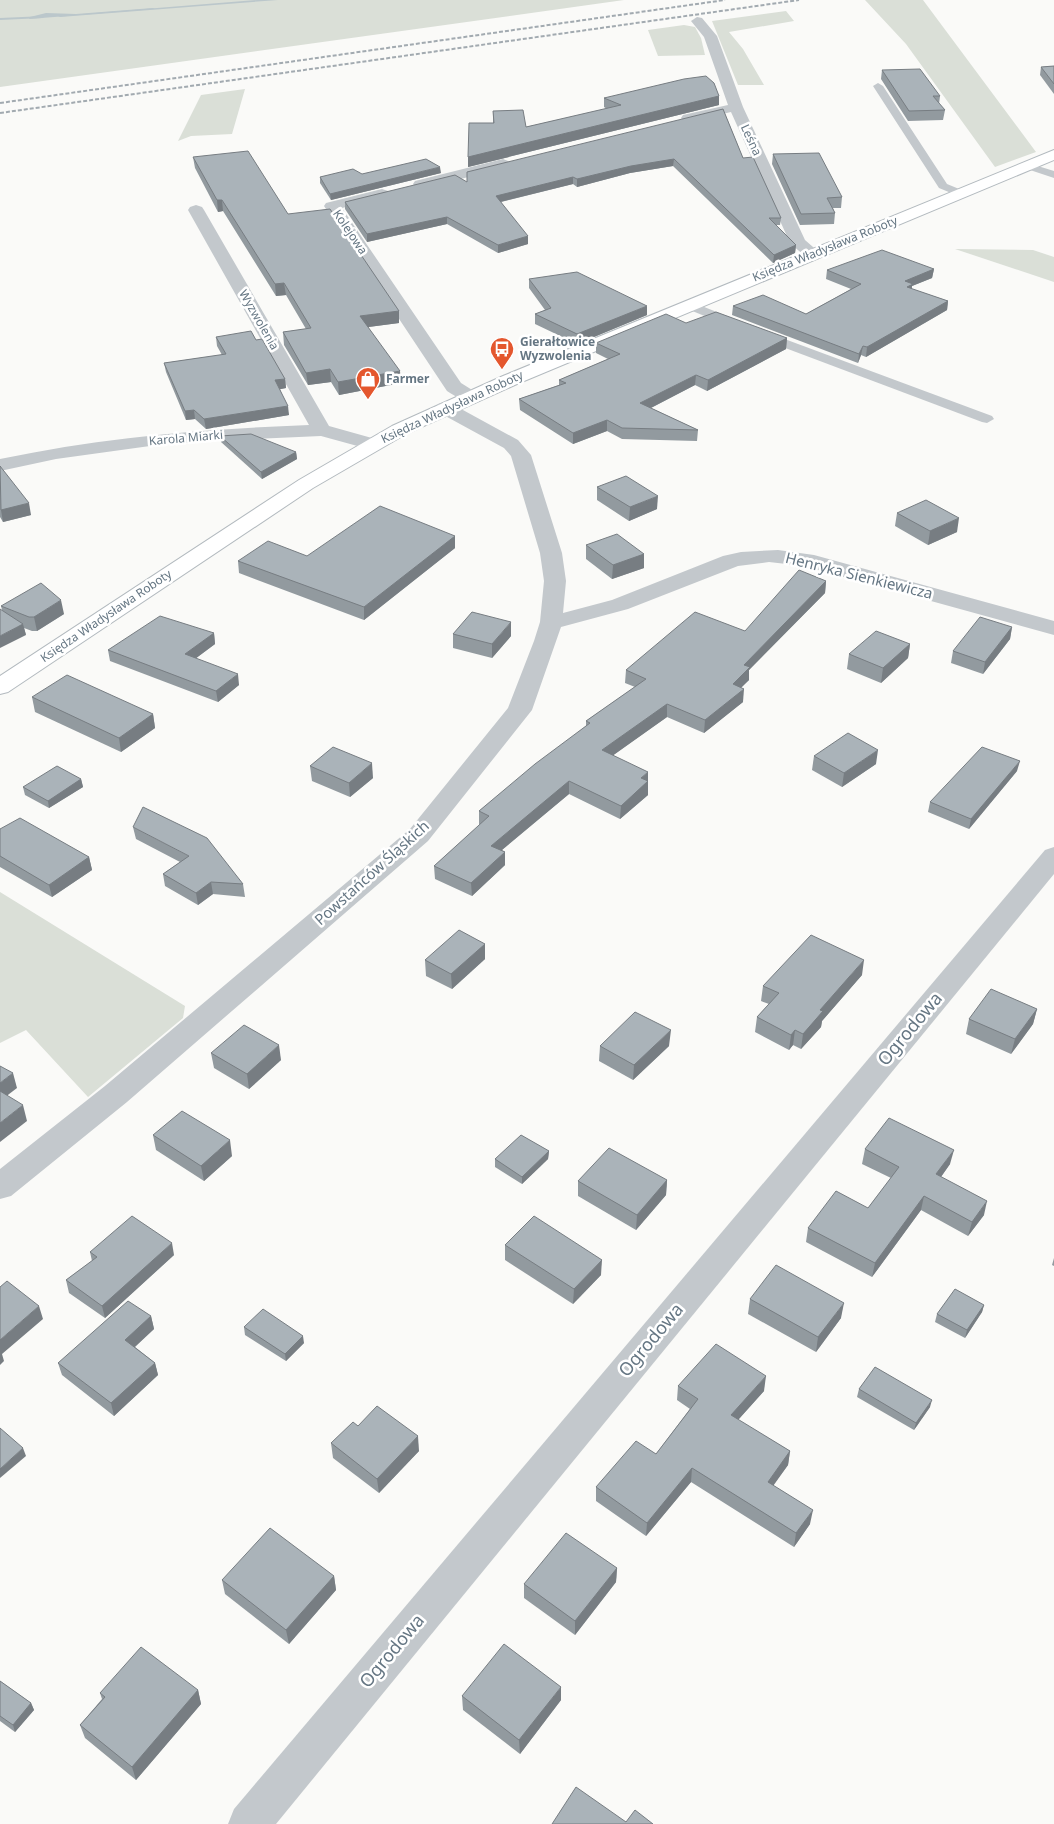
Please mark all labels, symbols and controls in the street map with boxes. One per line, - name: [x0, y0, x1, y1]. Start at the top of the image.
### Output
- street label: Leśna: [737, 121, 766, 158]
- street label: Kolejowa: [329, 206, 372, 258]
- street label: Księdza Władysława Roboty: [750, 211, 901, 285]
- street label: Wyzwolenia: [235, 287, 283, 353]
- place label: Gierałtowice Wyzwolenia: [520, 333, 595, 364]
- bus stop icon: Gierałtowice Wyzwolenia: [489, 336, 515, 370]
- shop icon: Farmer: [355, 366, 381, 400]
- street label: Księdza Władysława Roboty: [378, 366, 526, 447]
- place label: Farmer: [386, 370, 430, 387]
- street label: Karola Miarki: [148, 426, 224, 449]
- street label: Henryka Sienkiewicza: [783, 547, 935, 603]
- street label: Księdza Władysława Roboty: [37, 565, 175, 666]
- street label: Powstańców Śląskich: [310, 815, 433, 929]
- street label: Ogrodowa: [871, 987, 947, 1070]
- street label: Ogrodowa: [612, 1298, 688, 1381]
- street label: Ogrodowa: [353, 1609, 429, 1692]

